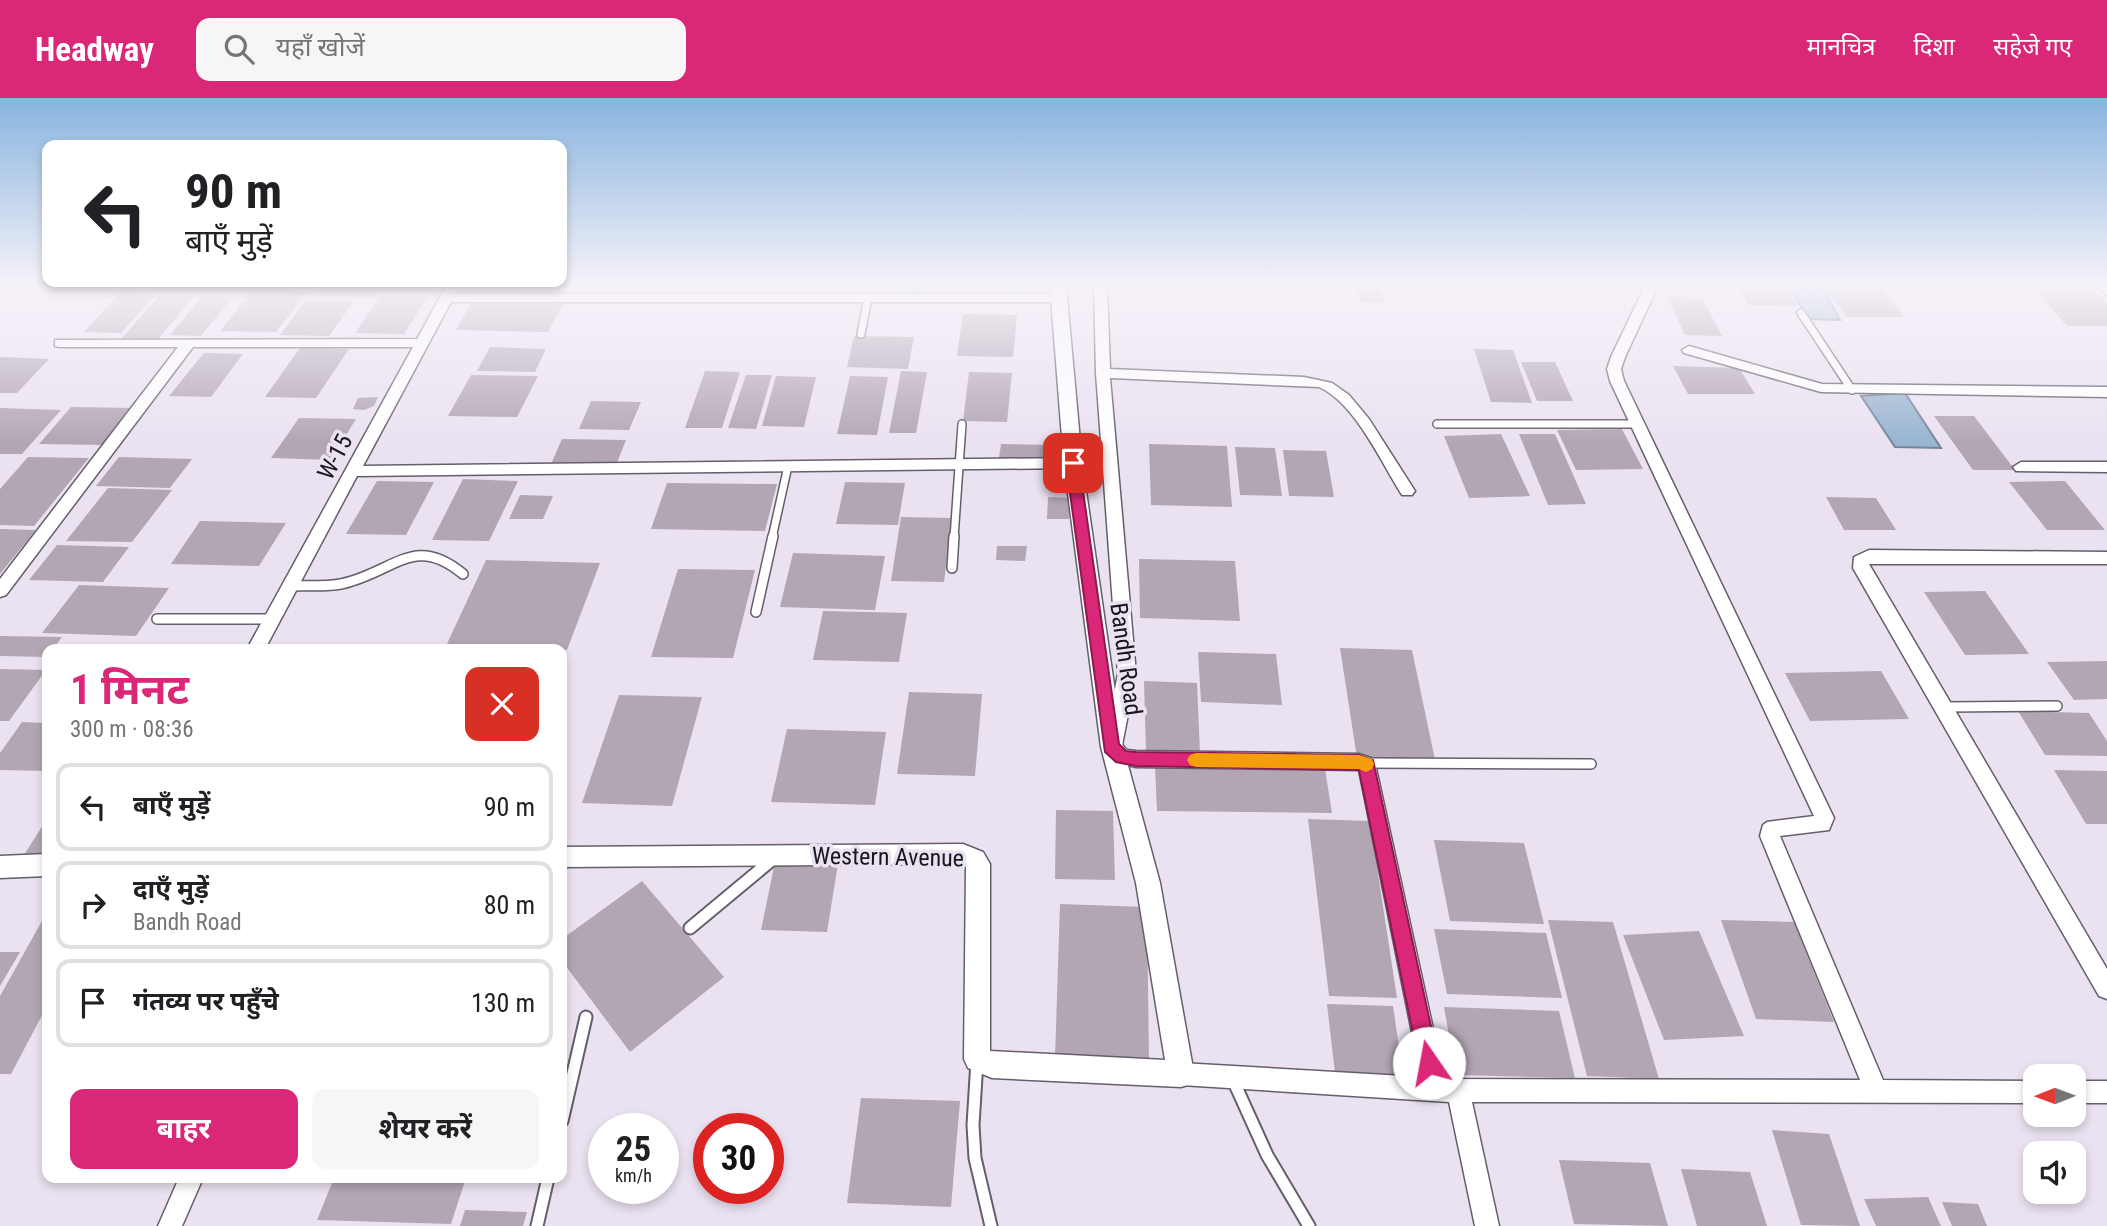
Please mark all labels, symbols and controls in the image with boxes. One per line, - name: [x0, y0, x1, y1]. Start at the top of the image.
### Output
- search box: [196, 18, 686, 81]
- text: Headway: [35, 30, 154, 69]
- icon: search: [220, 30, 258, 68]
- text: यहाँ खोजें: [276, 32, 365, 62]
- text: मानचित्र: [1807, 33, 1875, 61]
- text: दिशा: [1913, 33, 1955, 61]
- text: सहेजे गए: [1993, 33, 2072, 61]
- text: 90 m: [185, 163, 282, 220]
- icon: left: [70, 168, 161, 259]
- text: बाएँ मुड़ें: [185, 222, 273, 260]
- street label: W-15: [312, 430, 358, 484]
- pin: [1043, 433, 1103, 493]
- icon: arrive: [1054, 444, 1092, 482]
- street label: Bandh Road: [1104, 601, 1148, 717]
- text: 1 मिनट: [70, 665, 189, 714]
- button: close: [465, 667, 539, 741]
- text: 300 m · 08:36: [70, 716, 194, 743]
- icon: left: [74, 788, 112, 826]
- text: बाएँ मुड़ें: [133, 790, 210, 820]
- text: 90 m: [484, 792, 535, 822]
- street label: Western Avenue: [812, 842, 964, 872]
- text: दाएँ मुड़ें: [133, 874, 209, 904]
- icon: right: [74, 886, 112, 924]
- text: 80 m: [484, 890, 535, 920]
- text: Bandh Road: [133, 909, 242, 936]
- icon: arrive: [74, 984, 112, 1022]
- text: गंतव्य पर पहुँचे: [133, 986, 279, 1016]
- text: 130 m: [471, 988, 535, 1018]
- position arrow: [1392, 1026, 1466, 1100]
- north arrow: [2023, 1064, 2086, 1127]
- map controls: [2023, 1064, 2086, 1204]
- button: बाहर: [70, 1089, 298, 1169]
- button: शेयर करें: [312, 1089, 539, 1169]
- speed limit sign: 30: [693, 1113, 784, 1204]
- text: 25: [616, 1129, 651, 1170]
- button: sound: [2023, 1141, 2086, 1204]
- text: km/h: [615, 1165, 652, 1186]

